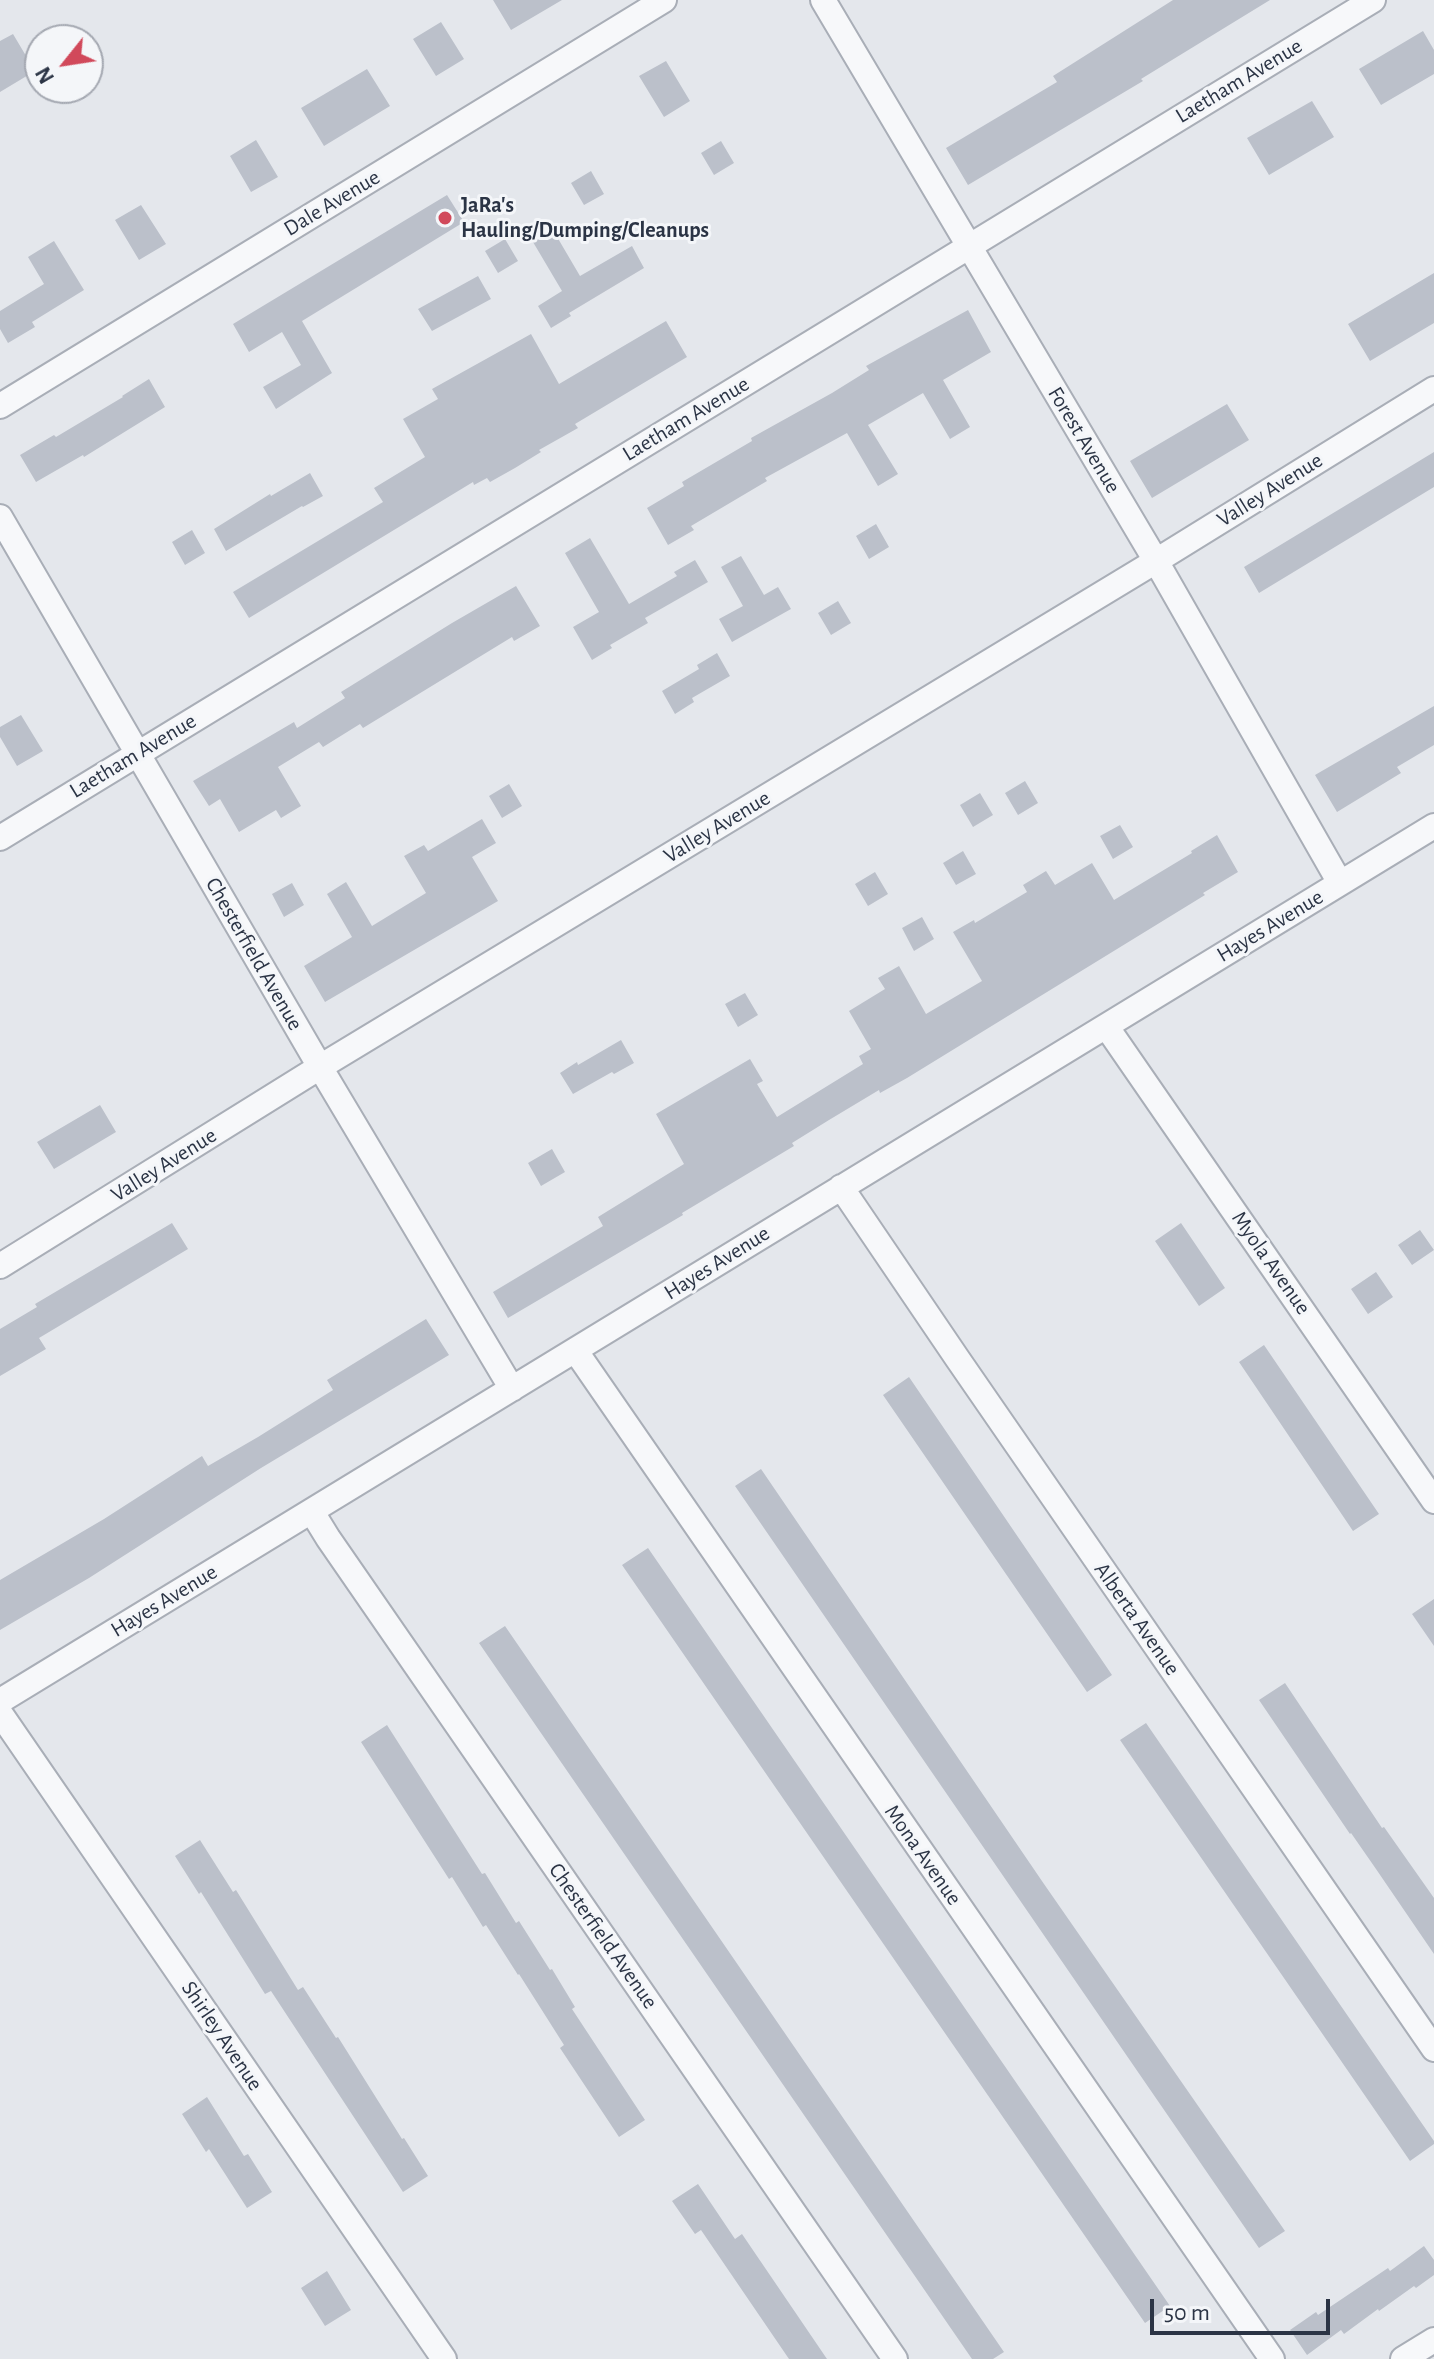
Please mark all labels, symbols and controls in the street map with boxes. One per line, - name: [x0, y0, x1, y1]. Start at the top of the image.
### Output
- north arrow: [24, 24, 104, 104]
- street label: Laetham Avenue: [1171, 33, 1307, 129]
- text: N: [32, 63, 58, 87]
- street label: Dale Avenue: [279, 164, 385, 242]
- place label: JaRa's Hauling/Dumping/Cleanups: [461, 192, 709, 244]
- marker: JaRa's Hauling/Dumping/Cleanups: [436, 209, 454, 227]
- street label: Laetham Avenue: [618, 371, 754, 467]
- street label: Forest Avenue: [1042, 382, 1126, 498]
- street label: Valley Avenue: [1212, 447, 1328, 533]
- street label: Laetham Avenue: [65, 708, 201, 804]
- street label: Valley Avenue: [659, 785, 775, 869]
- street label: Chesterfield Avenue: [200, 873, 308, 1035]
- street label: Hayes Avenue: [1212, 884, 1328, 968]
- street label: Valley Avenue: [106, 1122, 222, 1208]
- street label: Myola Avenue: [1226, 1206, 1316, 1320]
- street label: Hayes Avenue: [659, 1220, 775, 1306]
- street label: Alberta Avenue: [1088, 1558, 1186, 1680]
- street label: Hayes Avenue: [106, 1559, 222, 1643]
- street label: Mona Avenue: [879, 1800, 967, 1910]
- street label: Chesterfield Avenue: [543, 1858, 663, 2014]
- street label: Shirley Avenue: [176, 1976, 268, 2096]
- scale bar: [1154, 2283, 1334, 2333]
- text: 50 m: [1164, 2301, 1210, 2325]

